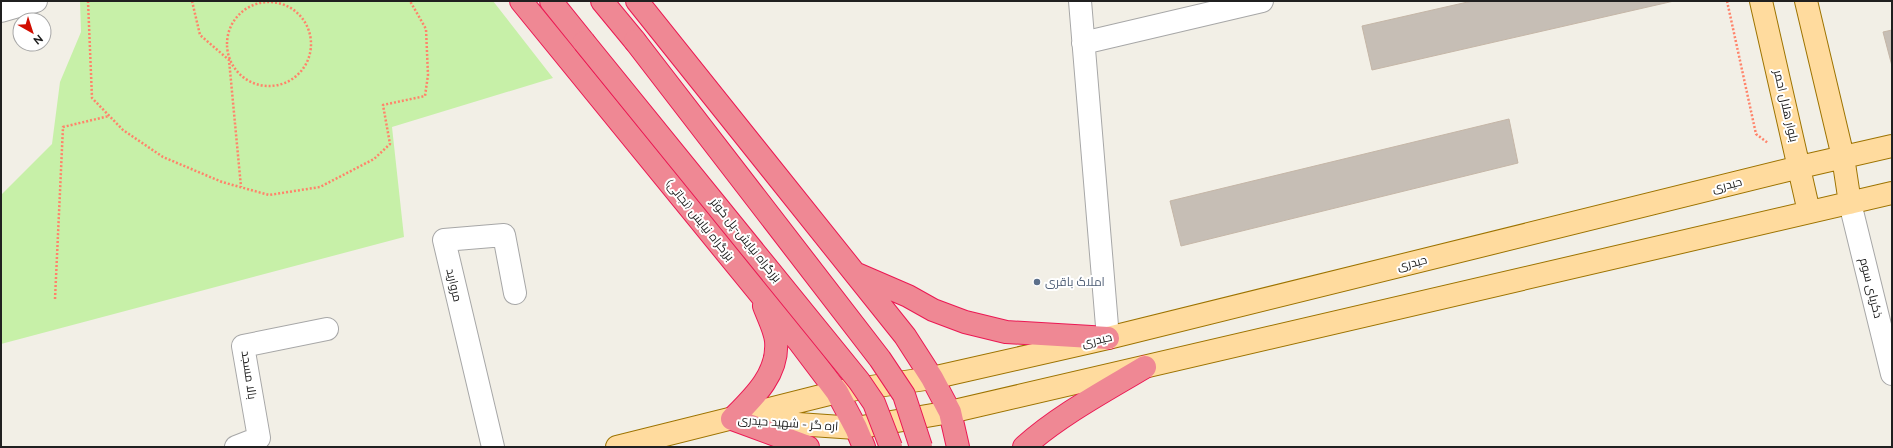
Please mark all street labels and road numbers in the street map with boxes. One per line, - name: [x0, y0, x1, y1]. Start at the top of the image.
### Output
- street label: بلوار هلال احمر: [1771, 68, 1801, 143]
- street label: حیدری: [1710, 175, 1744, 195]
- street label: بزرگراه نیایش (نجاتی): [663, 176, 737, 264]
- street label: بزرگراه نیایش-پل کوثر: [706, 194, 784, 286]
- street label: حیدری: [1395, 253, 1429, 273]
- street label: ذکریای سوم: [1856, 256, 1885, 320]
- street label: مروارید: [443, 267, 465, 303]
- street label: حیدری: [1081, 330, 1113, 350]
- street label: بالا مسجد: [239, 350, 259, 400]
- street label: اره گر - شهید حیدری: [737, 413, 839, 433]

